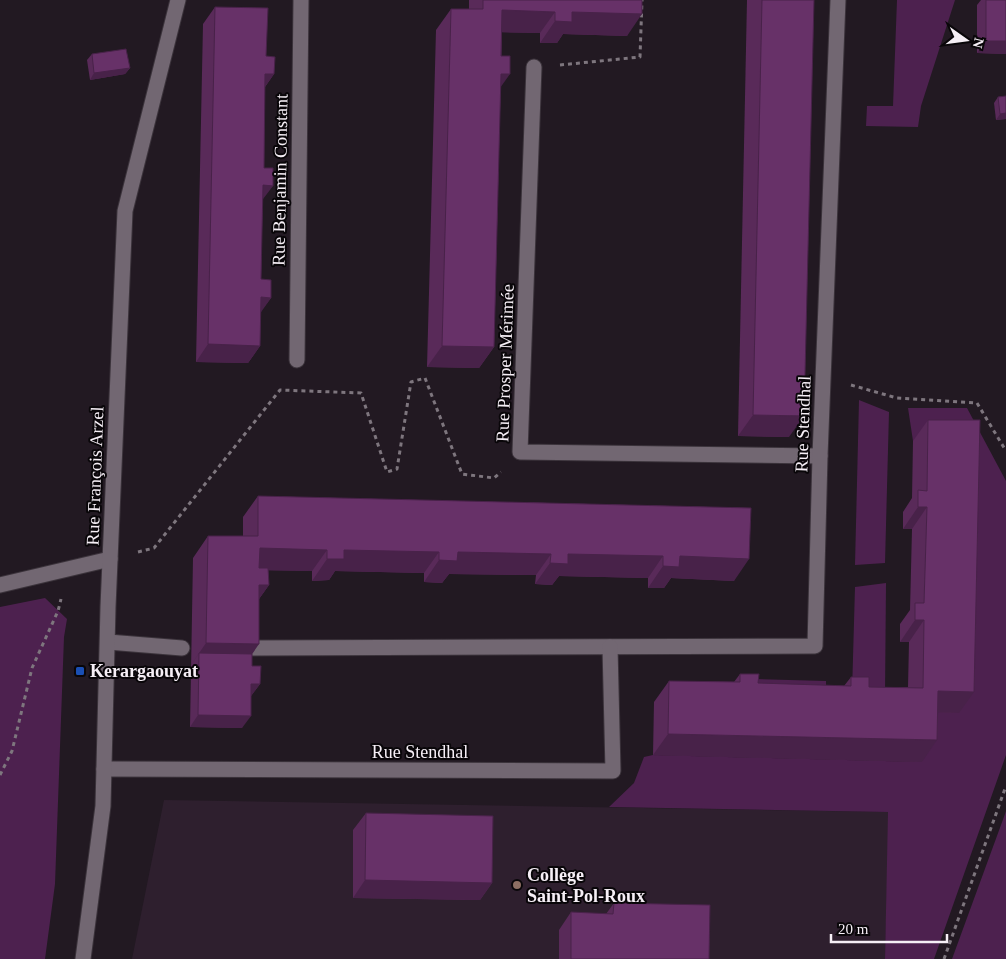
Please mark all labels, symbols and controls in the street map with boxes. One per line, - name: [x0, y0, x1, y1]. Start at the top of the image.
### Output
- north arrow: [941, 15, 991, 65]
- text: N: [970, 36, 987, 50]
- street label: Rue Benjamin Constant: [269, 94, 291, 266]
- street label: Rue Prosper Mérimée: [492, 284, 518, 442]
- street label: Rue Stendhal: [791, 375, 815, 473]
- street label: Rue François Arzel: [83, 406, 107, 546]
- place label: Kerargaouyat: [90, 661, 198, 681]
- marker: Kerargaouyat: [74, 665, 86, 677]
- street label: Rue Stendhal: [372, 742, 468, 762]
- place label: Collège Saint-Pol-Roux: [527, 865, 645, 906]
- marker: Collège Saint-Pol-Roux: [511, 879, 523, 891]
- scale bar: [831, 912, 947, 944]
- text: 20 m: [838, 921, 869, 937]

